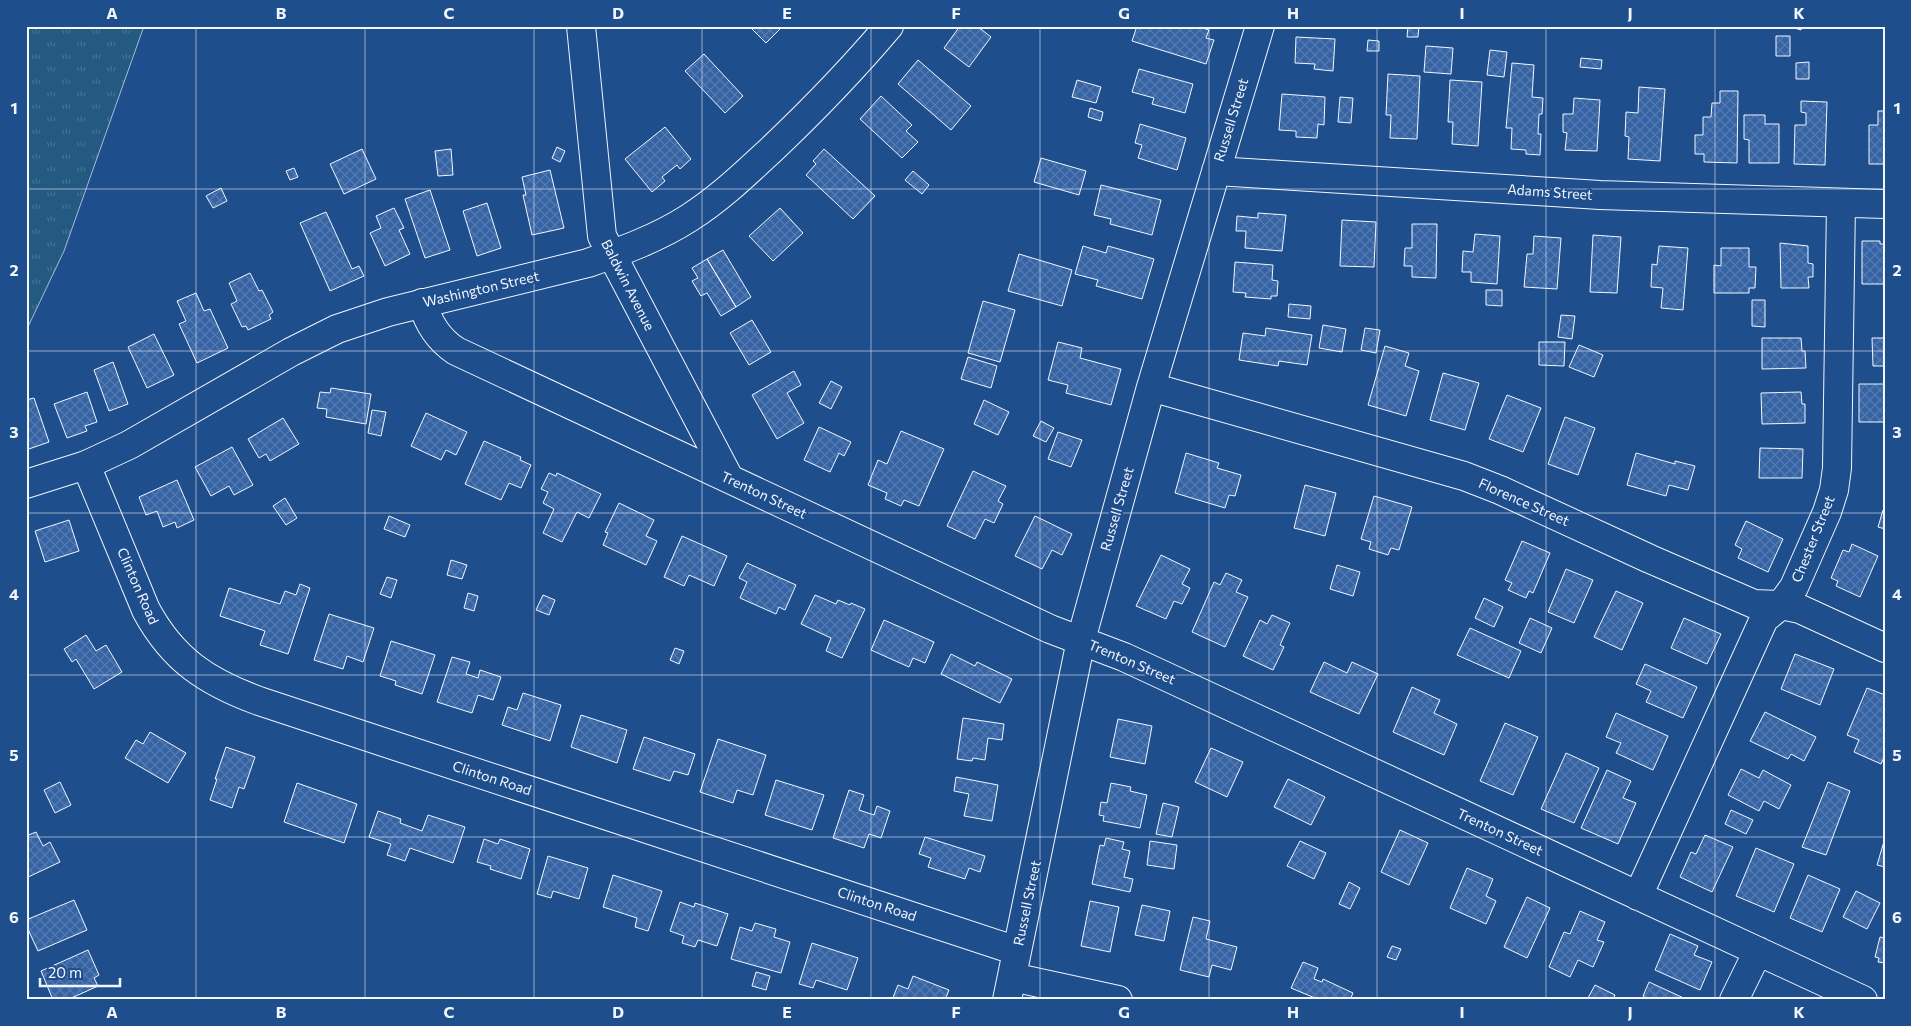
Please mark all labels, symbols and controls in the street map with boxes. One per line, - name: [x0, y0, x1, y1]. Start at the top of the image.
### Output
- text: A: [106, 3, 118, 22]
- text: B: [276, 3, 287, 22]
- text: C: [444, 3, 455, 22]
- text: D: [612, 3, 624, 22]
- text: E: [782, 3, 792, 22]
- text: F: [951, 3, 961, 22]
- text: G: [1118, 3, 1130, 22]
- text: H: [1287, 3, 1299, 22]
- text: I: [1459, 3, 1465, 22]
- text: J: [1627, 3, 1633, 22]
- text: K: [1793, 3, 1805, 22]
- street label: Russell Street: [1210, 76, 1251, 164]
- text: 1: [10, 98, 18, 117]
- text: 1: [1893, 98, 1901, 117]
- street label: Adams Street: [1507, 180, 1594, 203]
- street label: Baldwin Avenue: [598, 236, 659, 333]
- text: 2: [9, 260, 19, 279]
- text: 2: [1892, 260, 1902, 279]
- street label: Washington Street: [421, 267, 541, 310]
- text: 3: [9, 422, 19, 441]
- text: 3: [1892, 422, 1902, 441]
- street label: Russell Street: [1096, 465, 1137, 553]
- street label: Trenton Street: [719, 467, 810, 522]
- street label: Florence Street: [1476, 474, 1572, 529]
- street label: Chester Street: [1787, 493, 1838, 585]
- street label: Clinton Road: [114, 545, 163, 627]
- text: 4: [9, 584, 19, 603]
- text: 4: [1892, 584, 1902, 603]
- street label: Trenton Street: [1086, 636, 1178, 688]
- text: 5: [9, 745, 19, 764]
- text: 5: [1892, 745, 1902, 764]
- street label: Clinton Road: [450, 757, 534, 798]
- street label: Trenton Street: [1455, 804, 1546, 859]
- street label: Russell Street: [1009, 859, 1044, 947]
- street label: Clinton Road: [835, 883, 919, 924]
- text: 6: [9, 907, 19, 926]
- text: 6: [1892, 907, 1902, 926]
- scale bar: [40, 956, 120, 988]
- text: 20 m: [48, 963, 82, 981]
- text: A: [106, 1002, 118, 1021]
- text: B: [276, 1002, 287, 1021]
- text: C: [444, 1002, 455, 1021]
- text: D: [612, 1002, 624, 1021]
- text: E: [782, 1002, 792, 1021]
- text: F: [951, 1002, 961, 1021]
- text: G: [1118, 1002, 1130, 1021]
- text: H: [1287, 1002, 1299, 1021]
- text: I: [1459, 1002, 1465, 1021]
- text: J: [1627, 1002, 1633, 1021]
- text: K: [1793, 1002, 1805, 1021]

